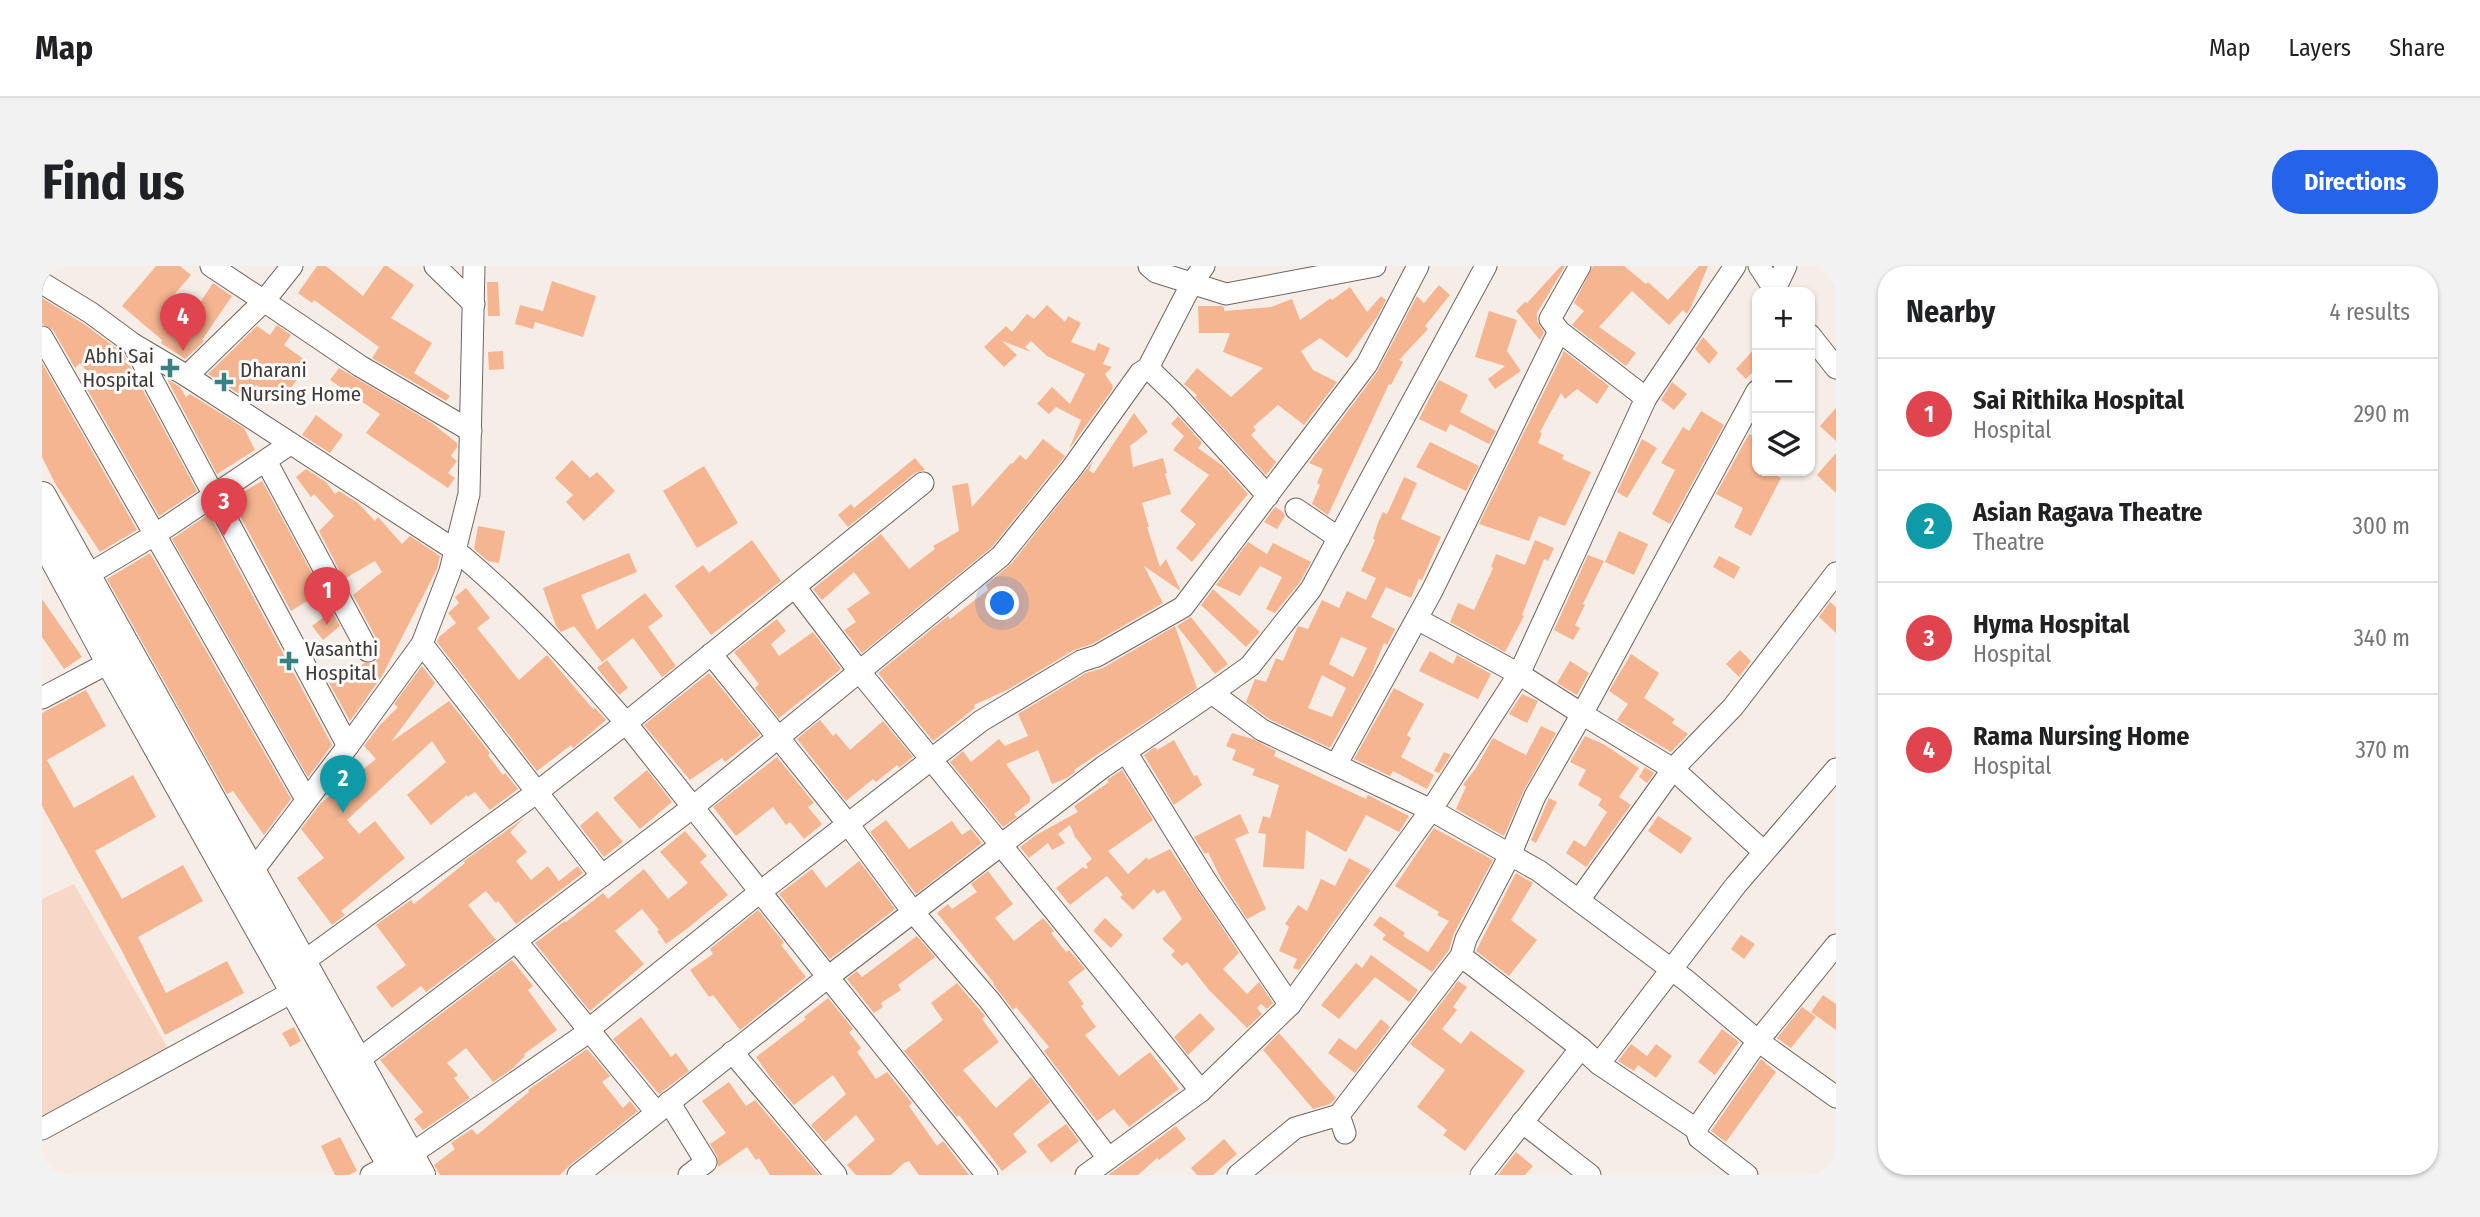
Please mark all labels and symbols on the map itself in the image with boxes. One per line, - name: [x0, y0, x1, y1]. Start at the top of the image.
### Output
- pin: 4: [160, 293, 206, 351]
- place label: Abhi Sai Hospital: [82, 343, 154, 393]
- place label: Dharani Nursing Home: [240, 357, 361, 407]
- marker: Abhi Sai Hospital: [160, 358, 180, 378]
- marker: Dharani Nursing Home: [214, 372, 234, 392]
- pin: 3: [201, 478, 247, 536]
- pin: 1: [304, 567, 350, 625]
- your location: [985, 586, 1019, 620]
- place label: Vasanthi Hospital: [305, 636, 378, 686]
- marker: Vasanthi Hospital: [279, 651, 299, 671]
- pin: 2: [320, 755, 366, 813]

